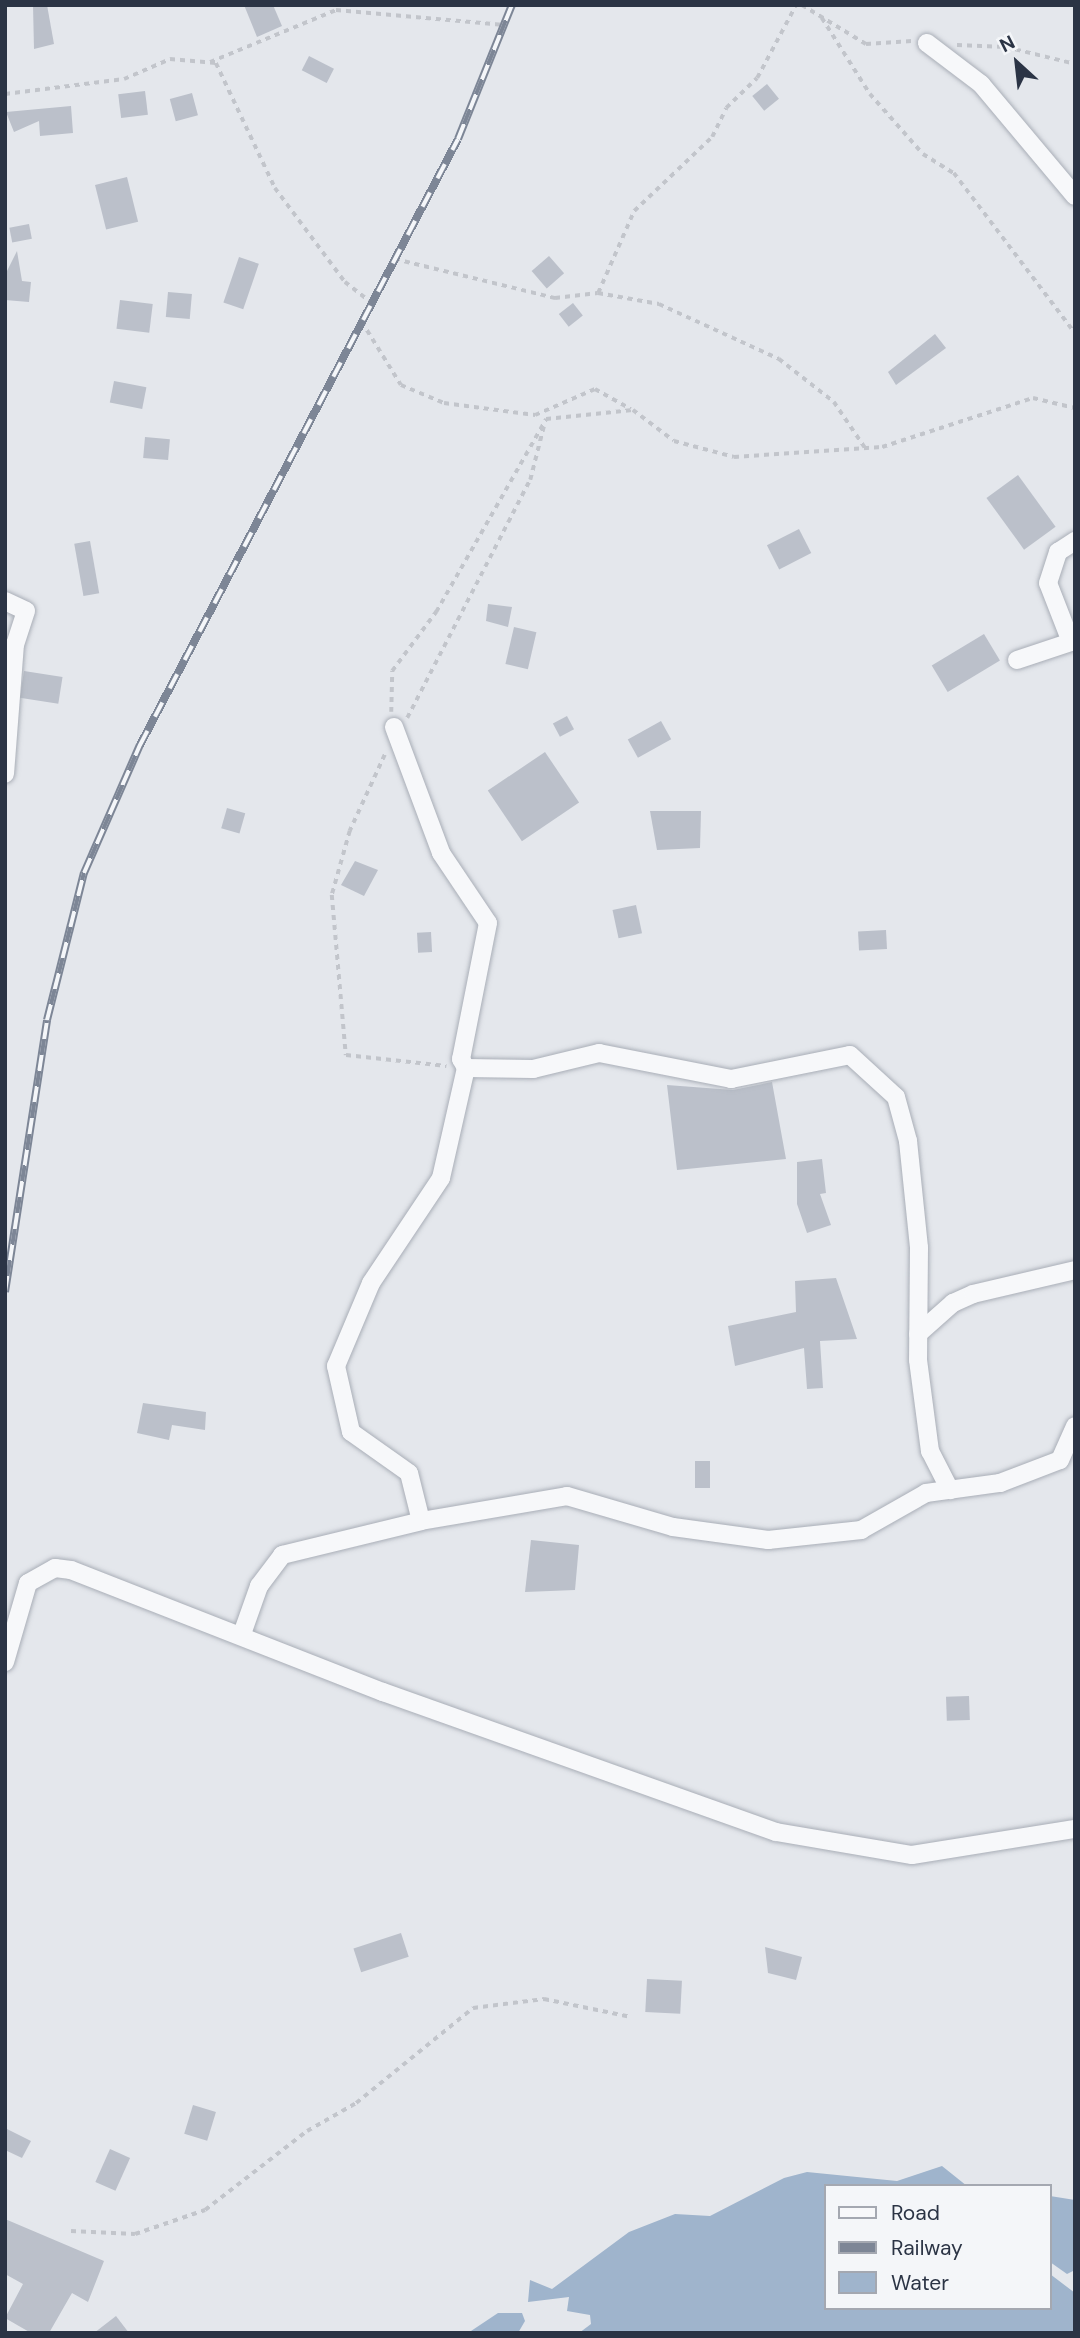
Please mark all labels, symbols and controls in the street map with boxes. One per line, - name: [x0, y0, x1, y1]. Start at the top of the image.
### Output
- north arrow: [982, 28, 1052, 98]
- text: N: [995, 30, 1019, 58]
- legend: [824, 2184, 1052, 2310]
- text: Road: [891, 2199, 940, 2227]
- text: Railway: [891, 2234, 963, 2262]
- text: Water: [891, 2269, 949, 2297]

